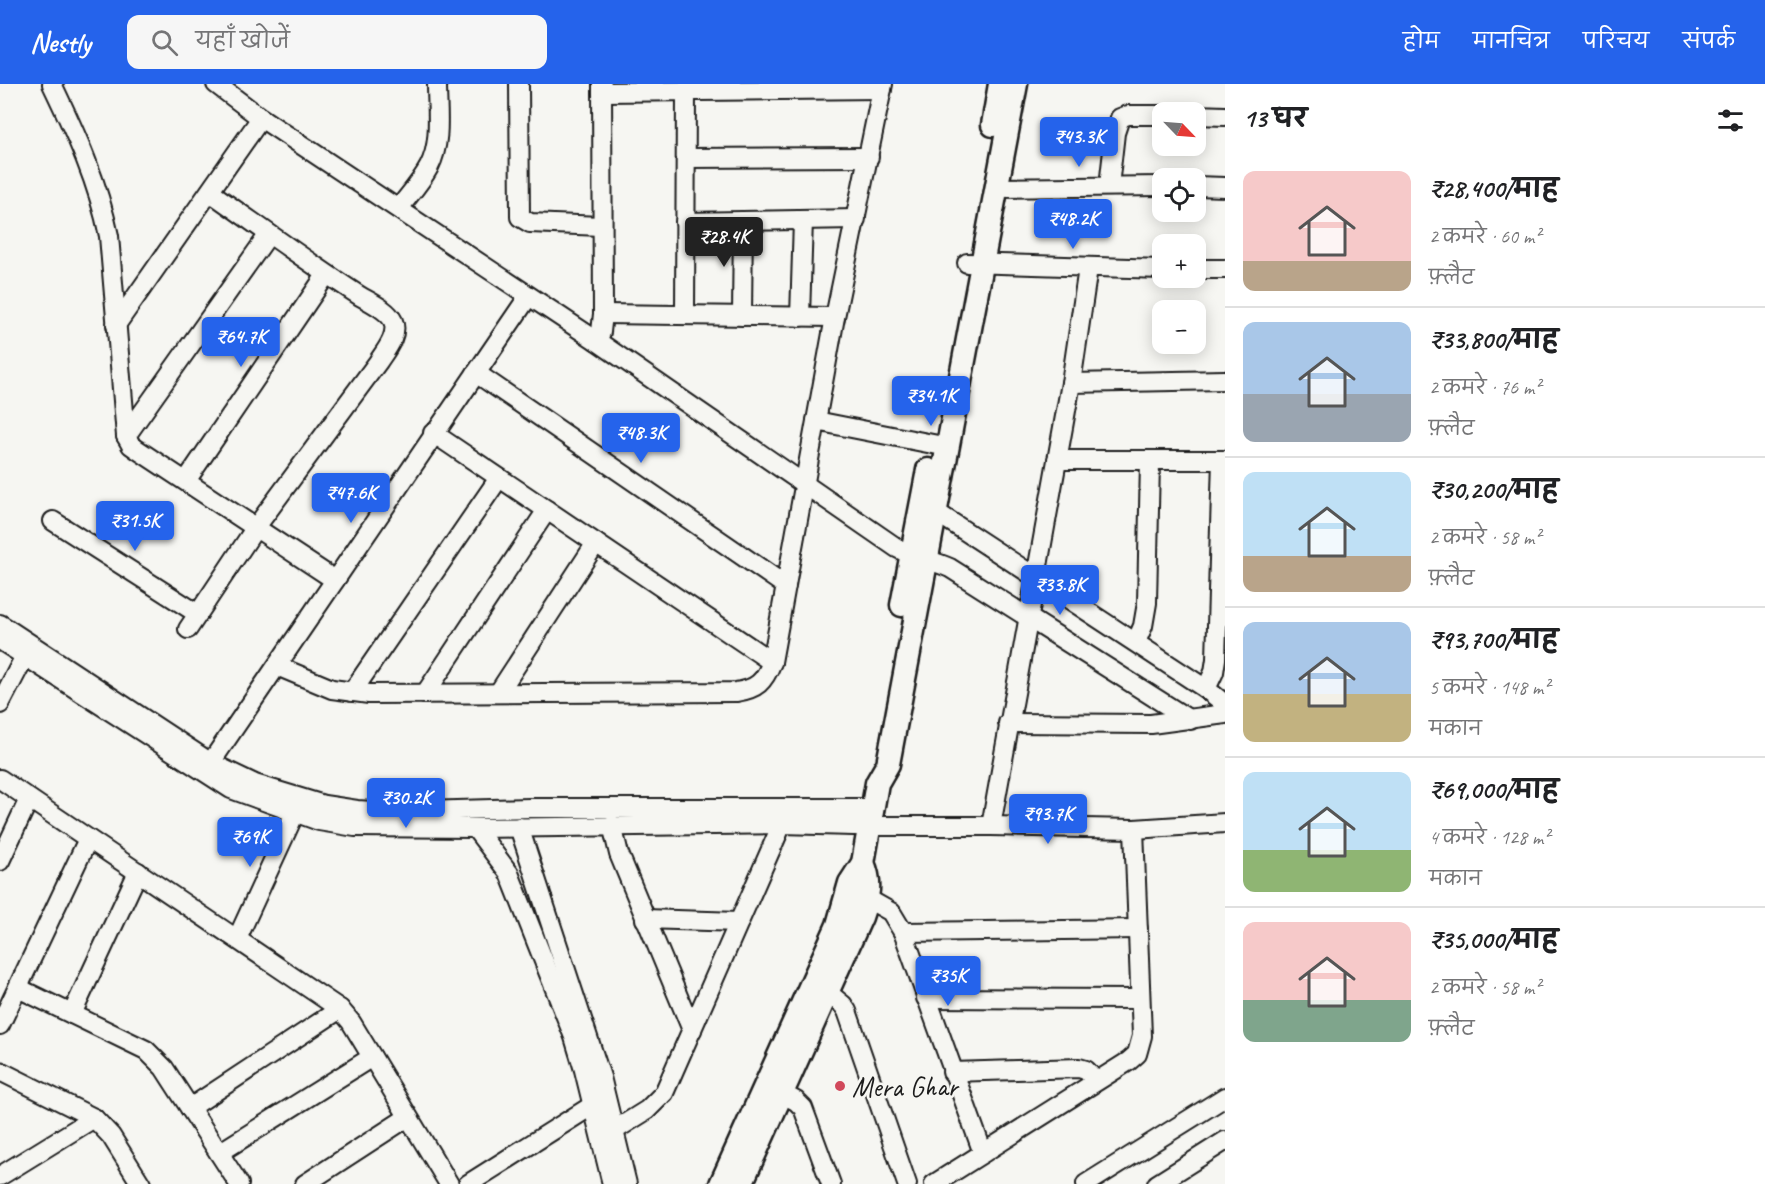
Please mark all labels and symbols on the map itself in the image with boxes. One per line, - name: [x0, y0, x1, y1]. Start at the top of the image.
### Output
- north arrow: [1152, 102, 1206, 156]
- pin: ₹43.3K: [1030, 117, 1128, 168]
- pin: ₹48.2K: [1024, 199, 1122, 250]
- pin: ₹28.4K: [675, 217, 773, 268]
- pin: ₹64.7K: [192, 317, 290, 368]
- pin: ₹34.1K: [882, 376, 980, 427]
- pin: ₹48.3K: [592, 413, 690, 464]
- pin: ₹47.6K: [302, 473, 400, 524]
- pin: ₹31.5K: [86, 501, 184, 552]
- pin: ₹33.8K: [1011, 565, 1109, 616]
- pin: ₹30.2K: [357, 778, 455, 829]
- pin: ₹93.7K: [999, 794, 1097, 845]
- pin: ₹69K: [214, 817, 286, 868]
- pin: ₹35K: [912, 956, 984, 1007]
- place label: Mera Ghar: [852, 1069, 959, 1104]
- marker: Mera Ghar: [833, 1079, 847, 1093]

